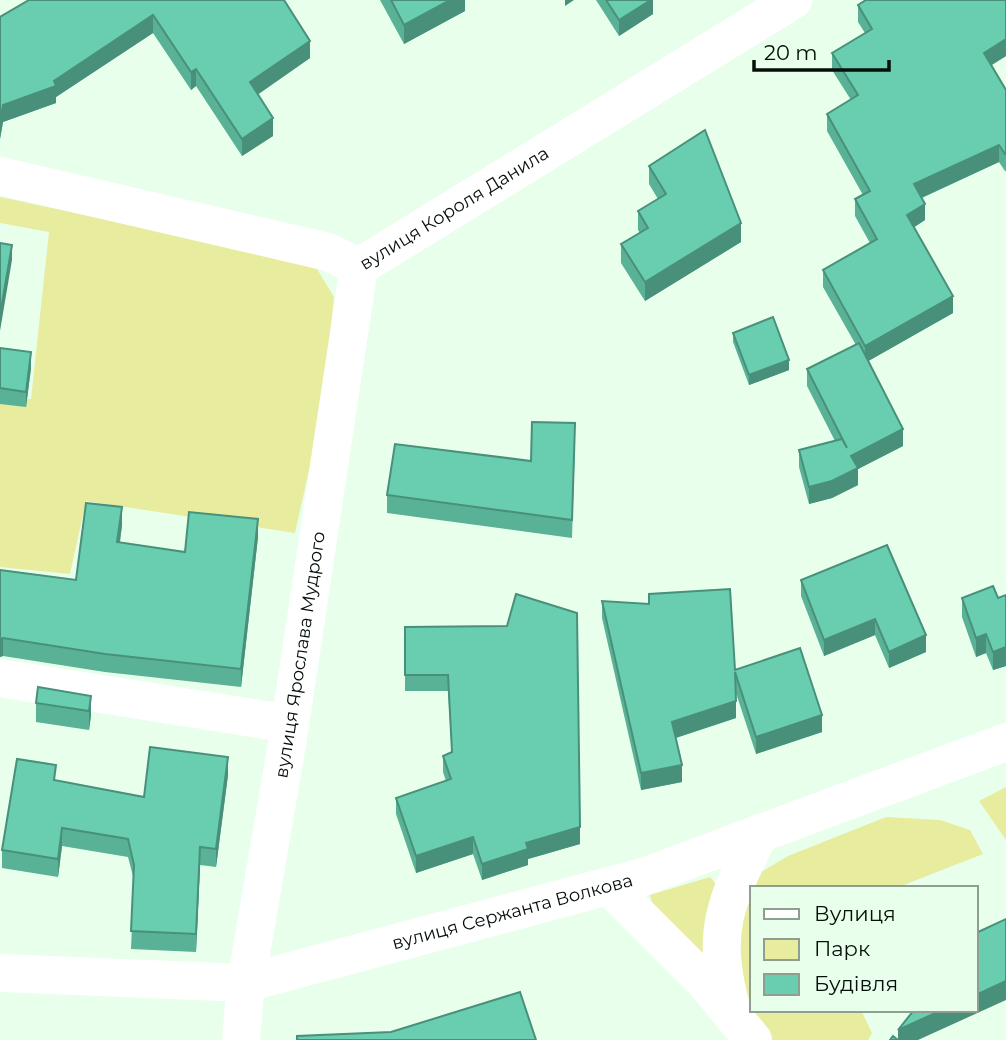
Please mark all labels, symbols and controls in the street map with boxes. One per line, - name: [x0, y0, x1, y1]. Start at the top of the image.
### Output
- scale bar: [754, 28, 889, 72]
- text: 20 m: [764, 40, 818, 65]
- street label: вулиця Короля Данила: [356, 142, 553, 275]
- street label: вулиця Ярослава Мудрого: [270, 530, 330, 780]
- street label: вулиця Сержанта Волкова: [390, 869, 635, 954]
- legend: [750, 886, 978, 1012]
- text: Вулиця: [814, 901, 896, 926]
- text: Парк: [814, 936, 870, 961]
- text: Будівля: [814, 971, 898, 996]

